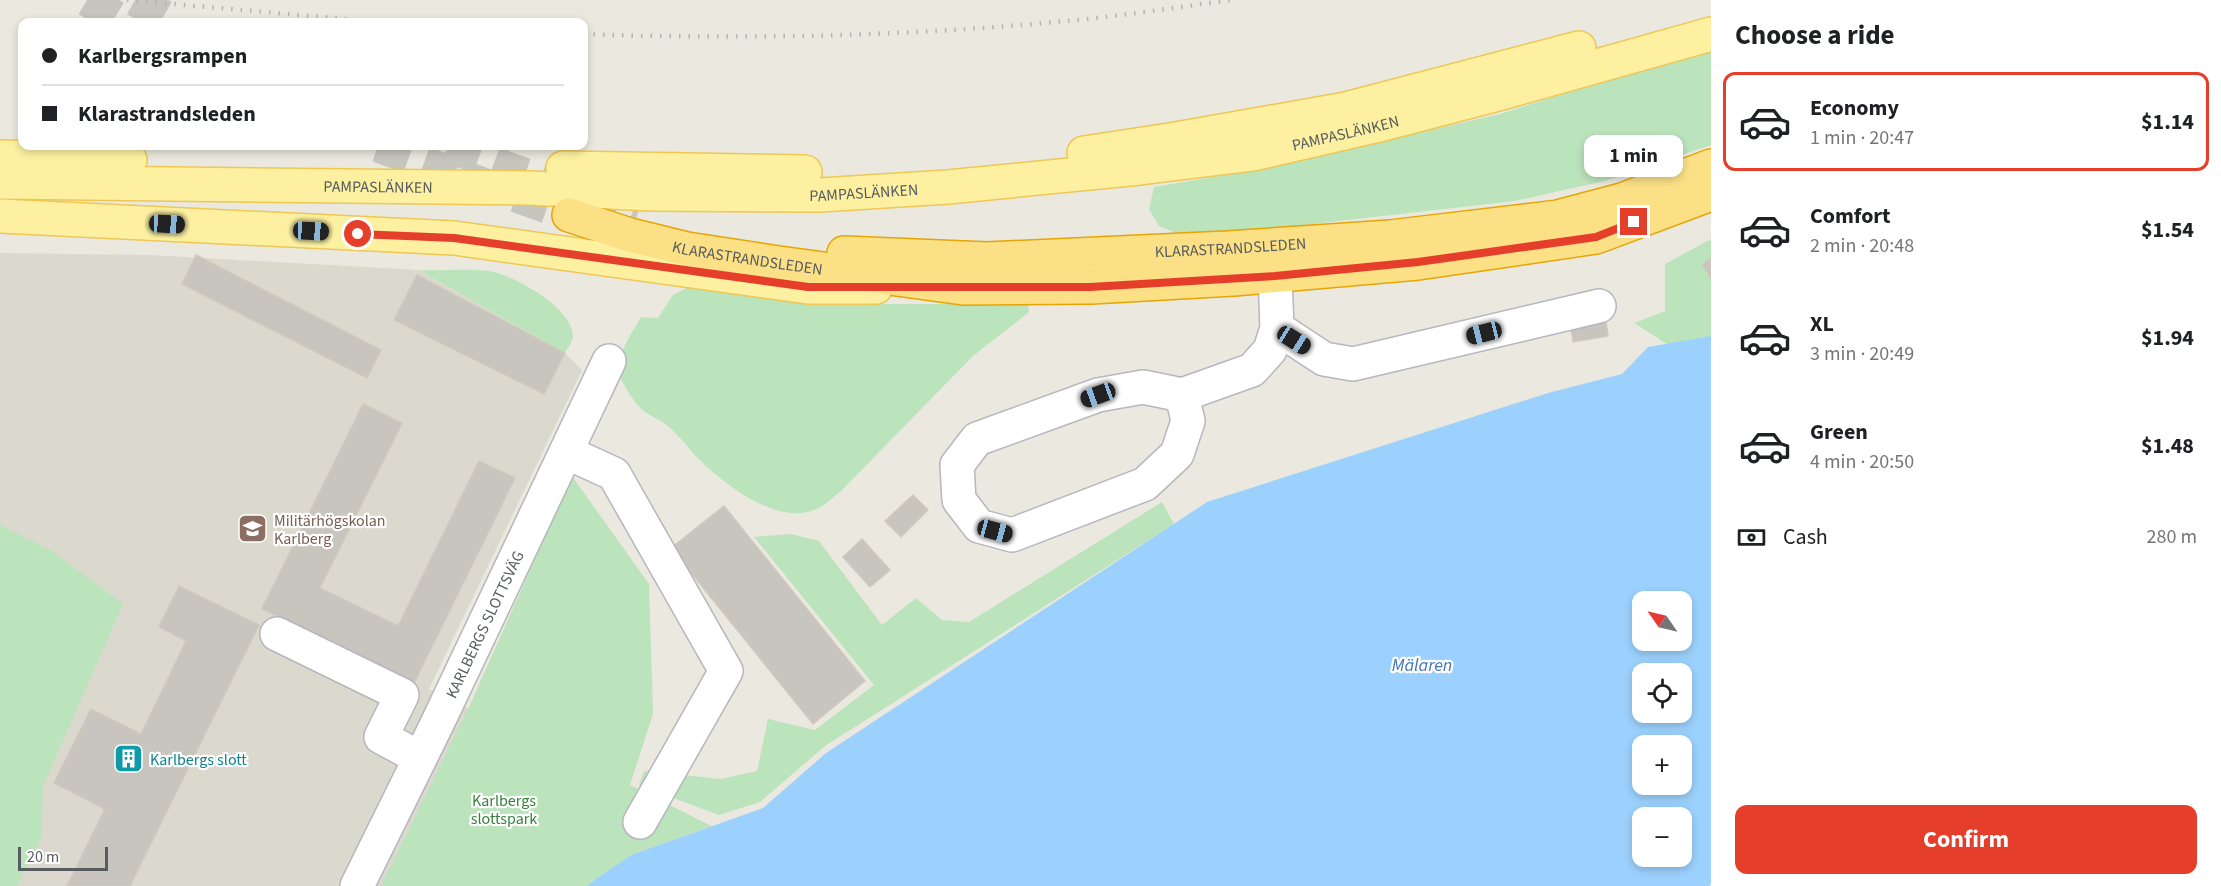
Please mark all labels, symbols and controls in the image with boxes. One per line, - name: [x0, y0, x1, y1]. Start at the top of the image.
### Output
- text: Choose a ride: [1735, 16, 1895, 55]
- text: Karlbergsrampen: [78, 40, 247, 72]
- text: Economy: [1810, 92, 1899, 124]
- icon: car: [1738, 95, 1792, 149]
- text: Klarastrandsleden: [78, 98, 256, 130]
- text: $1.14: [2141, 106, 2194, 138]
- street label: PAMPASLÄNKEN: [1290, 110, 1401, 157]
- text: 1 min · 20:47: [1810, 124, 1914, 152]
- callout: 1 min: [1584, 135, 1684, 177]
- text: 1 min: [1609, 142, 1658, 170]
- street label: PAMPASLÄNKEN: [323, 176, 433, 199]
- street label: PAMPASLÄNKEN: [809, 179, 919, 207]
- text: Comfort: [1810, 200, 1891, 232]
- icon: car: [1738, 203, 1792, 257]
- route end: [1620, 208, 1647, 235]
- car: [149, 214, 185, 234]
- text: $1.54: [2141, 214, 2194, 246]
- route start: [344, 220, 371, 247]
- car: [293, 221, 329, 241]
- text: 2 min · 20:48: [1810, 232, 1914, 260]
- street label: KLARASTRANDSLEDEN: [1154, 233, 1307, 263]
- street label: KLARASTRANDSLEDEN: [670, 236, 824, 281]
- text: XL: [1810, 308, 1834, 340]
- icon: car: [1738, 311, 1792, 365]
- car: [1464, 320, 1504, 346]
- text: $1.94: [2141, 322, 2194, 354]
- car: [1274, 323, 1314, 357]
- text: 3 min · 20:49: [1810, 340, 1914, 368]
- car: [1078, 380, 1118, 410]
- text: Green: [1810, 416, 1868, 448]
- icon: car: [1738, 419, 1792, 473]
- text: $1.48: [2141, 430, 2194, 462]
- text: 4 min · 20:50: [1810, 448, 1914, 476]
- place label: Militärhögskolan Karlberg: [274, 510, 386, 550]
- school or university icon: Militärhögskolan Karlberg: [237, 513, 269, 545]
- car: [975, 518, 1015, 544]
- icon: cash: [1735, 521, 1768, 554]
- text: Cash: [1783, 521, 1828, 553]
- text: 280 m: [2147, 523, 2197, 551]
- street label: KARLBERGS SLOTTSVÄG: [441, 547, 530, 702]
- north arrow: [1632, 591, 1692, 651]
- map controls: [1632, 591, 1692, 867]
- water label: Mälaren: [1392, 653, 1452, 678]
- button: locate: [1632, 663, 1692, 723]
- button: +: [1632, 735, 1692, 795]
- building icon: Karlbergs slott: [113, 743, 145, 775]
- place label: Karlbergs slott: [150, 749, 247, 771]
- park label: Karlbergs slottspark: [471, 790, 537, 830]
- button: Confirm: [1735, 805, 2197, 874]
- button: −: [1632, 807, 1692, 867]
- scale bar: [18, 844, 108, 872]
- text: 20 m: [27, 846, 59, 868]

